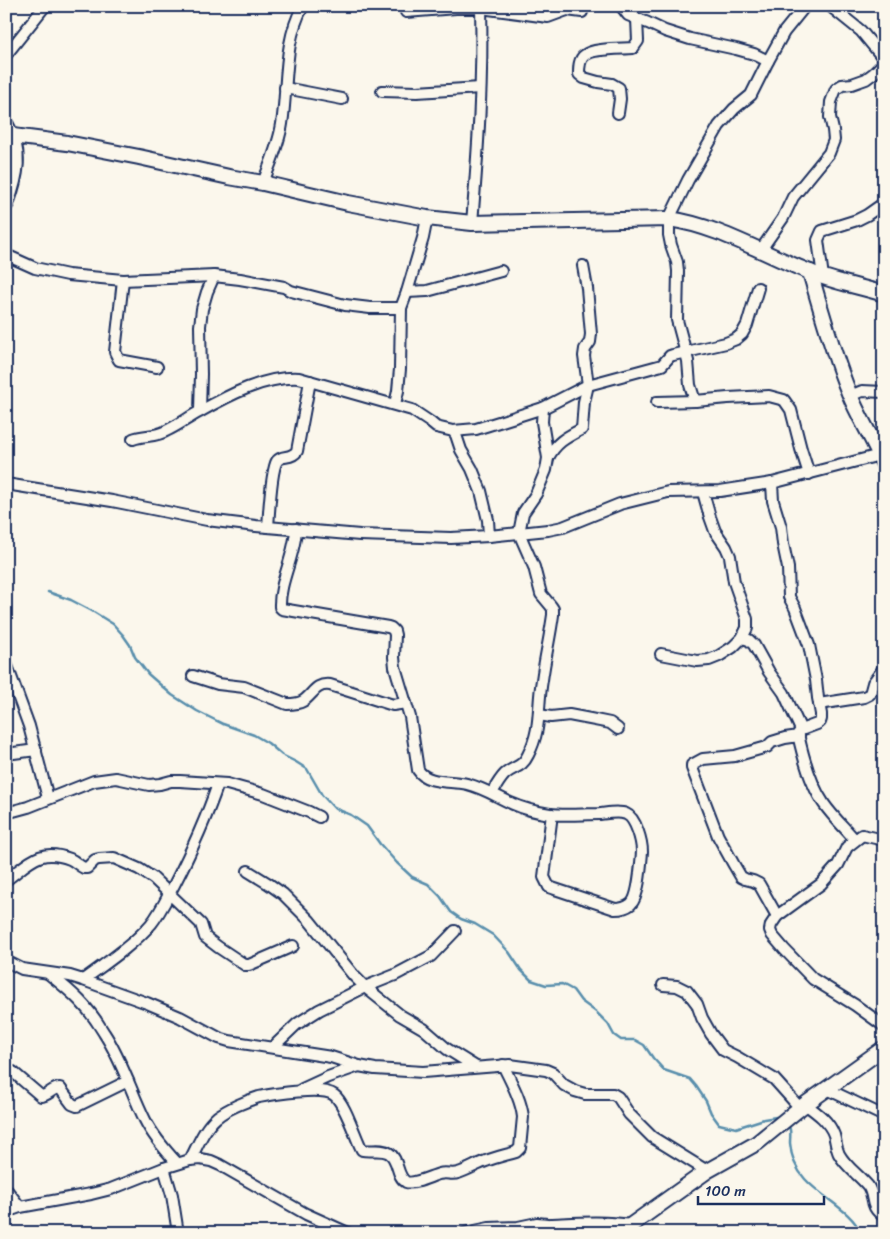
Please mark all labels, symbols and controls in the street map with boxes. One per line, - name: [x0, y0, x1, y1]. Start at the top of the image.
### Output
- scale bar: [698, 1174, 824, 1206]
- text: 100 m: [705, 1178, 746, 1204]

